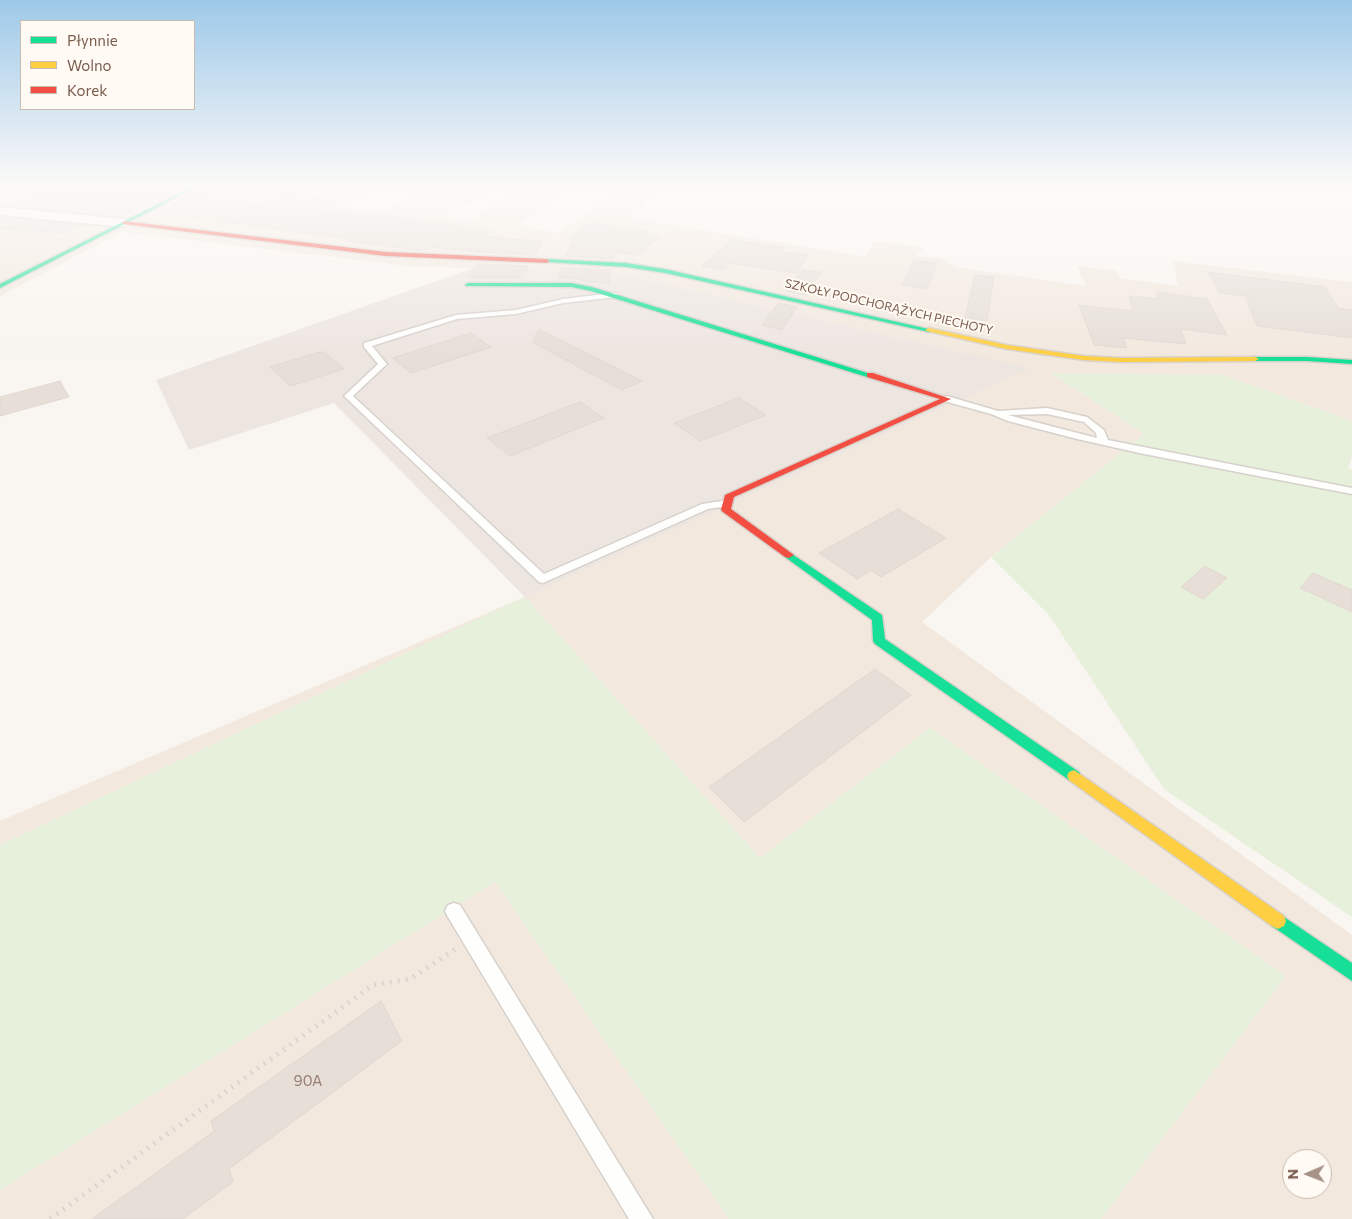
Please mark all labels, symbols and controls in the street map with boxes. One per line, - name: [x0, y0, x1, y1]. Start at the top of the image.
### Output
- legend: [20, 20, 195, 110]
- text: Płynnie: [67, 31, 118, 49]
- text: Wolno: [67, 56, 112, 74]
- text: Korek: [67, 81, 107, 99]
- street label: SZKOŁY PODCHORĄŻYCH PIECHOTY: [784, 276, 994, 338]
- house number: 90A: [294, 1072, 322, 1090]
- north arrow: [1282, 1149, 1332, 1199]
- text: N: [1284, 1169, 1301, 1180]

